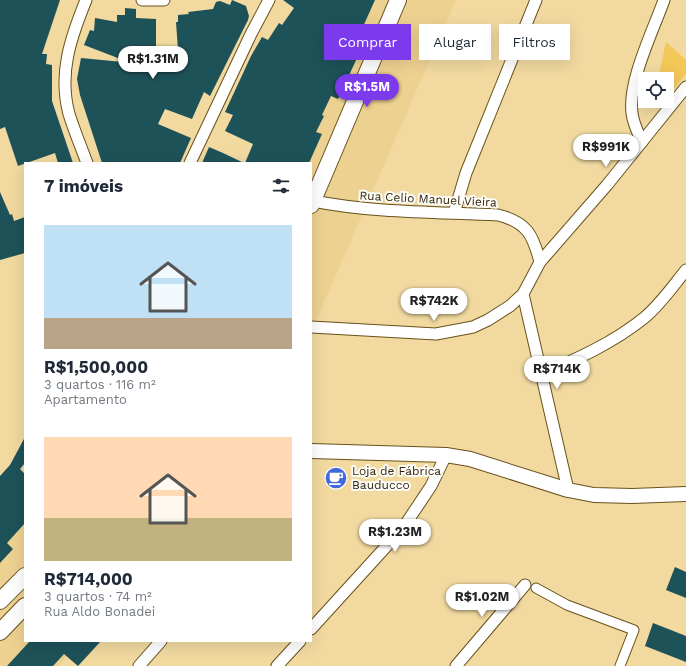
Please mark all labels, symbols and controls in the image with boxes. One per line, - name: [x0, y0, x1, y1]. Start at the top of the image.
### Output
- chip: Comprar: [324, 24, 411, 60]
- chip: Alugar: [419, 24, 491, 60]
- chip: Filtros: [499, 24, 570, 60]
- pin: R$1.31M: [116, 46, 190, 80]
- text: R$1.31M: [127, 51, 179, 66]
- map controls: [638, 72, 674, 108]
- button: locate: [638, 72, 674, 108]
- pin: R$1.5M: [334, 74, 400, 108]
- text: R$1.5M: [344, 79, 390, 94]
- pin: R$991K: [573, 134, 639, 168]
- text: R$991K: [582, 139, 630, 154]
- icon: filters: [270, 175, 292, 197]
- text: 7 imóveis: [44, 176, 123, 196]
- street label: Rua Celio Manuel Vieira: [359, 188, 497, 210]
- icon: home: [132, 251, 204, 323]
- pin: R$742K: [401, 288, 467, 322]
- text: R$742K: [409, 293, 459, 308]
- pin: R$714K: [524, 356, 590, 390]
- text: R$1,500,000: [44, 357, 148, 377]
- text: R$714K: [533, 361, 581, 376]
- text: 3 quartos · 116 m²: [44, 377, 156, 392]
- text: Apartamento: [44, 392, 127, 407]
- icon: home: [132, 463, 204, 535]
- place label: Loja de Fábrica Bauducco: [352, 464, 441, 492]
- cafe icon: Loja de Fábrica Bauducco: [323, 465, 349, 491]
- pin: R$1.23M: [358, 519, 432, 553]
- text: R$1.23M: [368, 524, 422, 539]
- text: R$714,000: [44, 569, 133, 589]
- pin: R$1.02M: [445, 584, 519, 618]
- text: 3 quartos · 74 m²: [44, 589, 152, 604]
- text: R$1.02M: [455, 589, 509, 604]
- text: Rua Aldo Bonadei: [44, 604, 155, 619]

